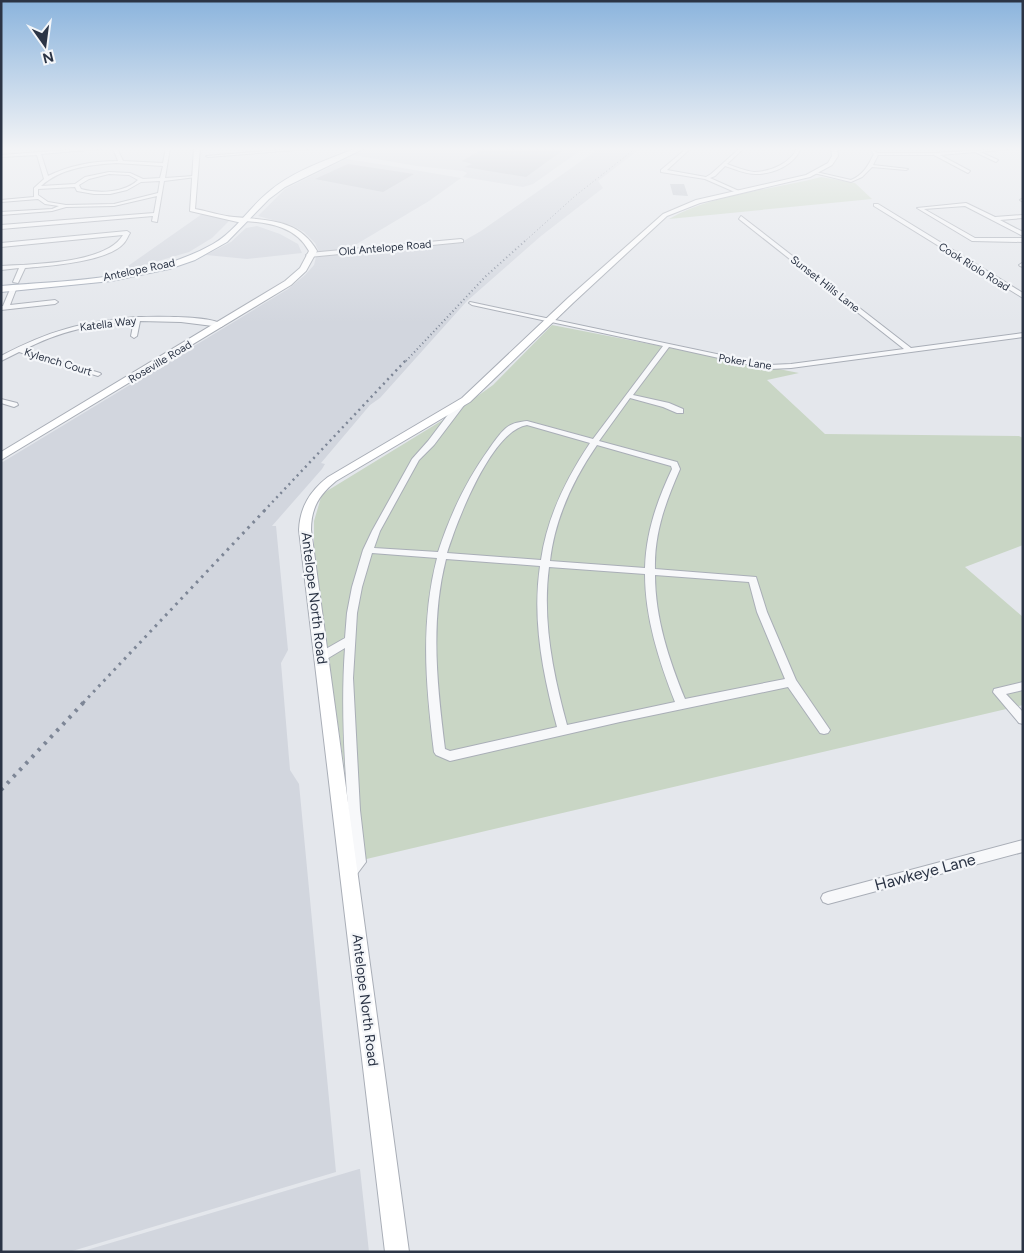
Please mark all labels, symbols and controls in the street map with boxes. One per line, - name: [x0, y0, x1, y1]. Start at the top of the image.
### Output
- north arrow: [20, 20, 70, 70]
- text: N: [41, 48, 55, 67]
- street label: Old Antelope Road: [338, 237, 432, 259]
- street label: Cook Riolo Road: [936, 240, 1012, 294]
- street label: Sunset Hills Lane: [788, 253, 862, 315]
- street label: Antelope Road: [102, 256, 176, 284]
- street label: Katella Way: [79, 314, 137, 334]
- street label: Roseville Road: [126, 338, 194, 386]
- street label: Kylench Court: [23, 346, 93, 378]
- street label: Poker Lane: [717, 351, 773, 373]
- street label: Antelope North Road: [297, 531, 331, 665]
- street label: Hawkeye Lane: [872, 849, 978, 895]
- street label: Antelope North Road: [348, 933, 382, 1067]

